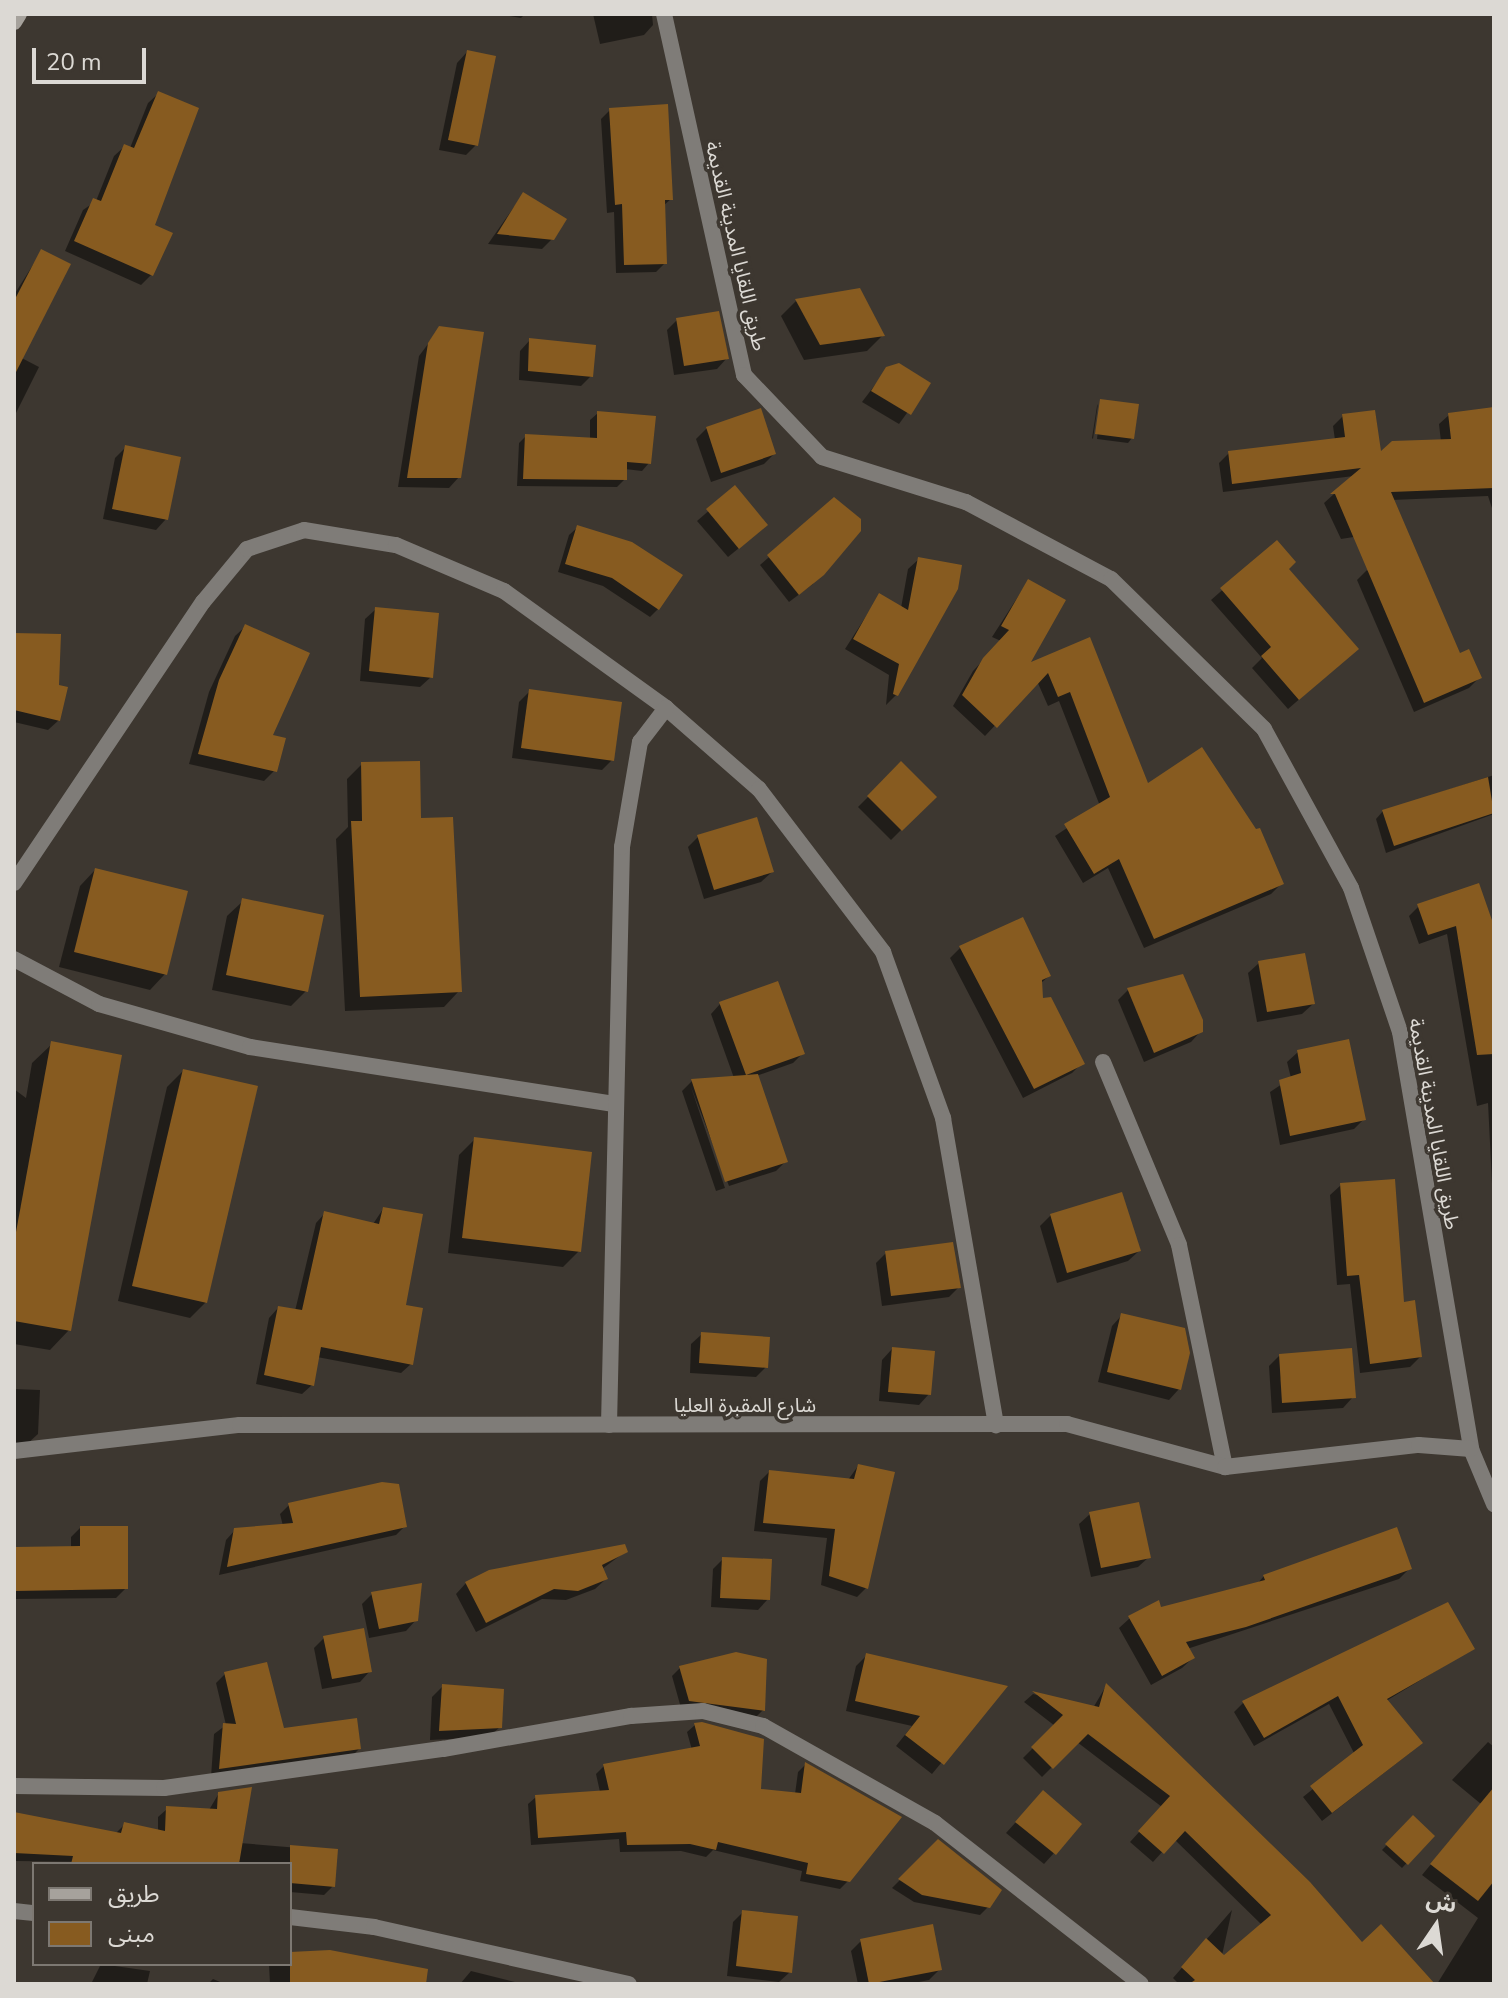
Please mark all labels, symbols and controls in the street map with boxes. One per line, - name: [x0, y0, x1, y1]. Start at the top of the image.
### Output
- scale bar: [36, 32, 150, 82]
- text: 20 m: [46, 46, 102, 78]
- street label: طريق اللقايا المدينة القديمة: [700, 139, 772, 353]
- street label: طريق اللقايا المدينة القديمة: [1404, 1016, 1464, 1232]
- street label: شارع المقبرة العليا: [674, 1393, 816, 1417]
- legend: [32, 1862, 292, 1966]
- text: طريق: [108, 1878, 160, 1910]
- text: ش: [1423, 1885, 1459, 1921]
- north arrow: [1396, 1886, 1476, 1966]
- text: مبنى: [108, 1918, 155, 1950]

